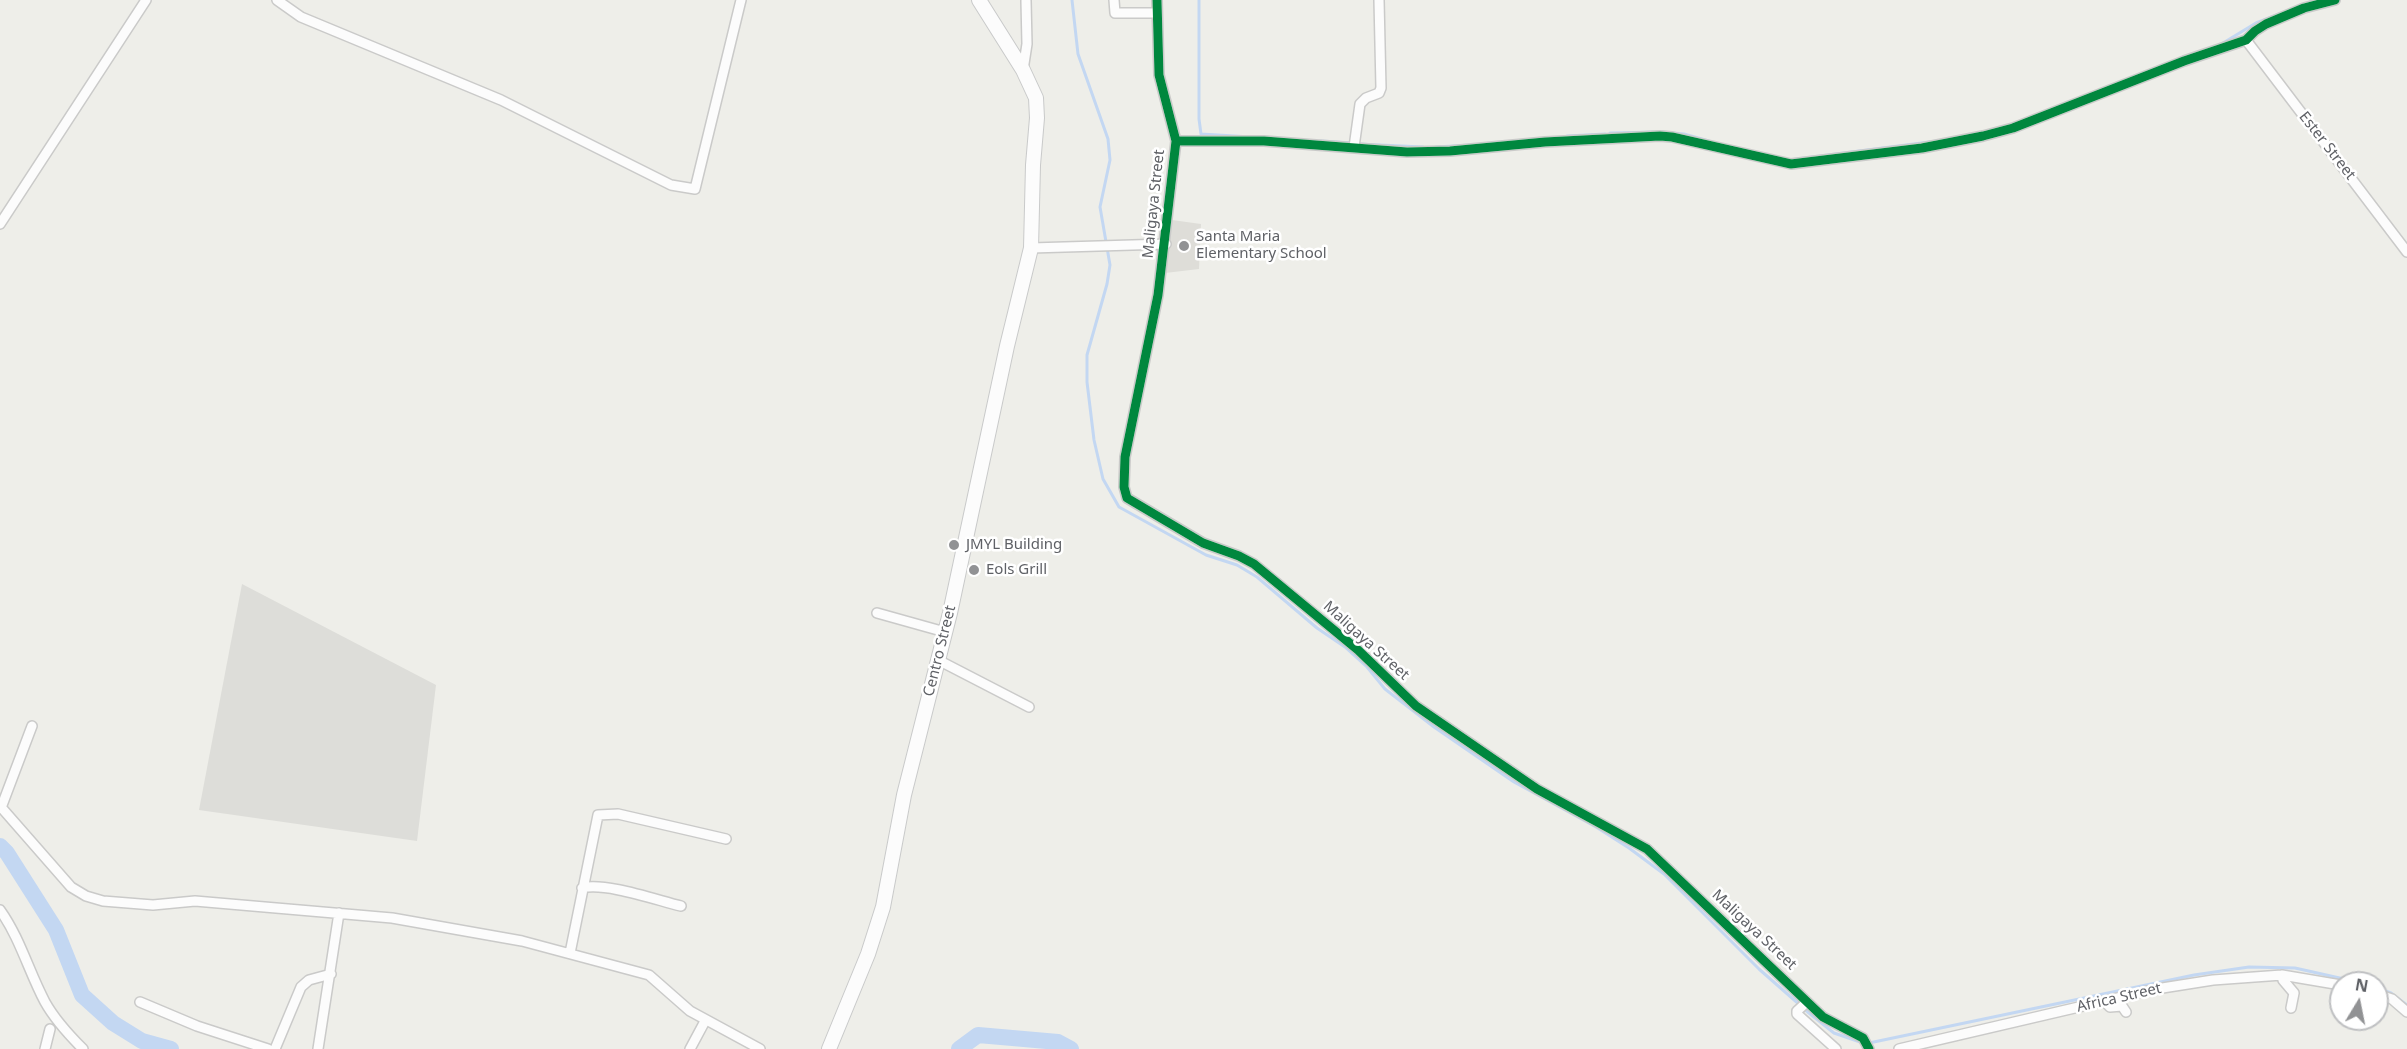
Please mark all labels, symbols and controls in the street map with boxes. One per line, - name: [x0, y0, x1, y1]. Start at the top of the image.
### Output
- street label: Ester Street: [2295, 108, 2359, 184]
- street label: Maligaya Street: [1139, 149, 1169, 259]
- place label: Santa Maria Elementary School: [1196, 228, 1327, 263]
- marker: Santa Maria Elementary School: [1177, 239, 1191, 253]
- place label: JMYL Building: [966, 536, 1062, 554]
- marker: JMYL Building: [947, 538, 961, 552]
- place label: Eols Grill: [986, 561, 1047, 579]
- marker: Eols Grill: [967, 563, 981, 577]
- street label: Maligaya Street: [1319, 598, 1413, 684]
- street label: Centro Street: [920, 604, 960, 698]
- street label: Maligaya Street: [1708, 886, 1800, 974]
- north arrow: [2329, 971, 2389, 1031]
- text: N: [2353, 973, 2370, 997]
- street label: Africa Street: [2075, 980, 2163, 1016]

